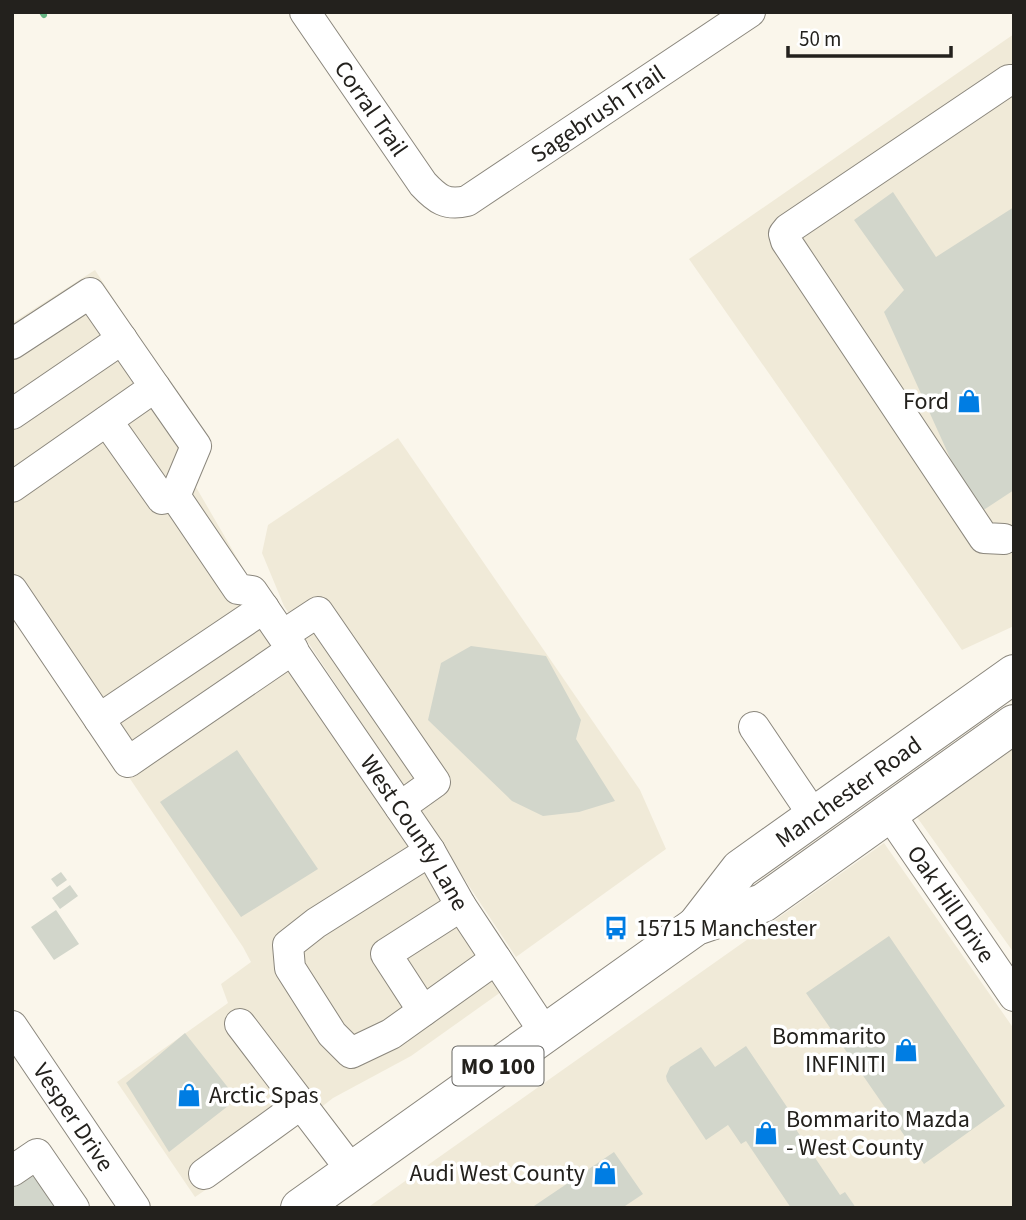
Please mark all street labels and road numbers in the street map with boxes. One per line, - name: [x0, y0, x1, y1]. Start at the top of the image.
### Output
- street label: Corral Trail: [325, 54, 416, 164]
- street label: Sagebrush Trail: [524, 57, 672, 172]
- street label: Manchester Road: [768, 728, 929, 857]
- street label: West County Lane: [351, 748, 477, 917]
- street label: Oak Hill Drive: [898, 838, 1003, 970]
- road number: MO 100: [452, 1046, 544, 1086]
- street label: Vesper Drive: [24, 1056, 123, 1179]

